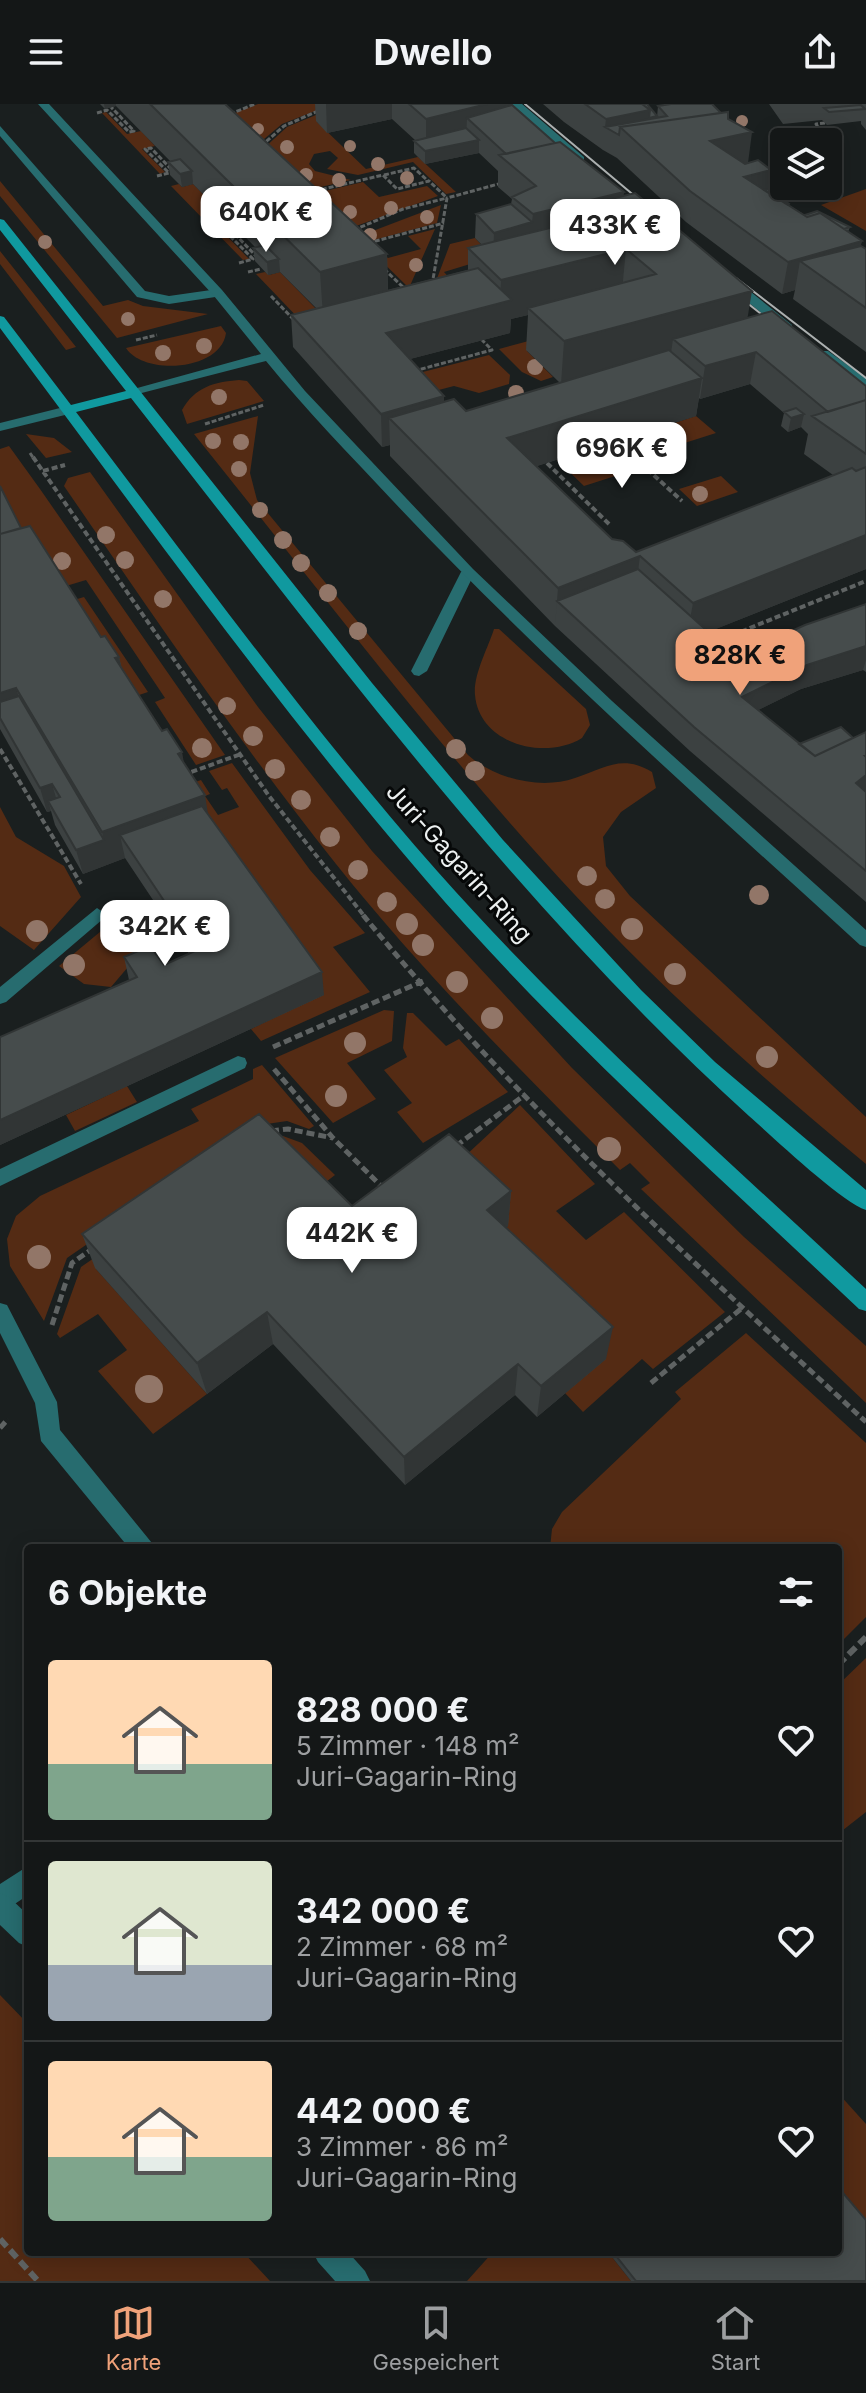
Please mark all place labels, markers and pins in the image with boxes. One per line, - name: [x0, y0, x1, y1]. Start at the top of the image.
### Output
- pin: 640K €: [201, 186, 331, 254]
- pin: 433K €: [550, 199, 680, 267]
- pin: 696K €: [557, 422, 687, 490]
- pin: 828K €: [675, 629, 805, 697]
- pin: 342K €: [100, 900, 230, 968]
- pin: 442K €: [287, 1207, 417, 1275]

